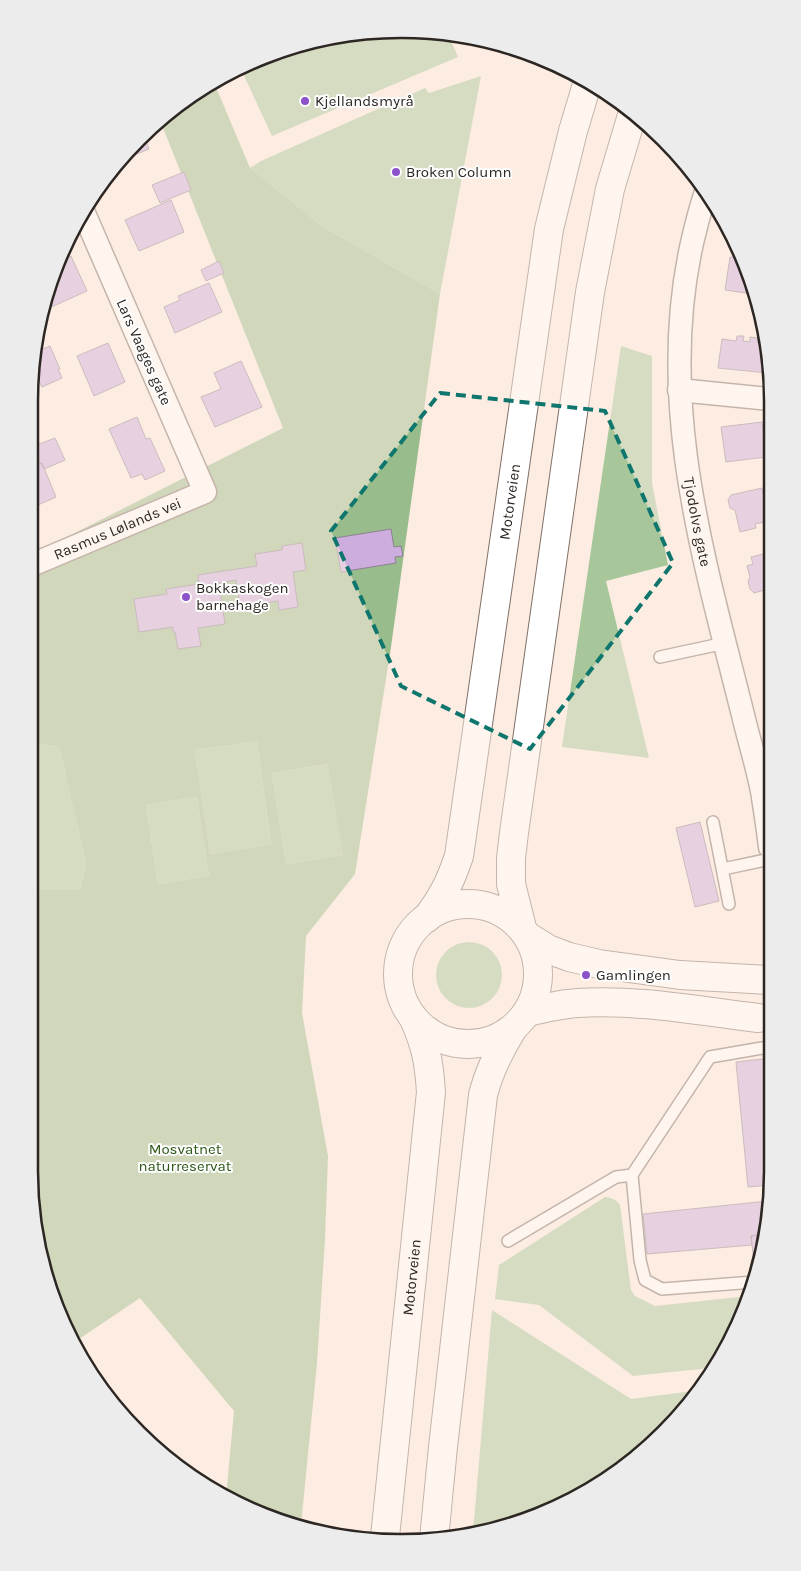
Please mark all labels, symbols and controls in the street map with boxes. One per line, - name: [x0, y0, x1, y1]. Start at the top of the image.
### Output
- place label: Kjellandsmyrå: [315, 92, 414, 110]
- marker: Kjellandsmyrå: [299, 95, 311, 107]
- place label: Broken Column: [406, 163, 511, 181]
- marker: Broken Column: [390, 166, 402, 178]
- street label: Lars Vaages gate: [113, 296, 175, 408]
- street label: Motorveien: [495, 463, 524, 541]
- street label: Tjodolvs gate: [680, 476, 715, 568]
- street label: Rasmus Lølands vei: [51, 494, 184, 564]
- place label: Bokkaskogen barnehage: [196, 579, 288, 614]
- marker: Bokkaskogen barnehage: [180, 591, 192, 603]
- place label: Gamlingen: [596, 966, 671, 984]
- marker: Gamlingen: [580, 969, 592, 981]
- park label: Mosvatnet naturreservat: [138, 1140, 232, 1175]
- street label: Motorveien: [399, 1238, 425, 1316]

